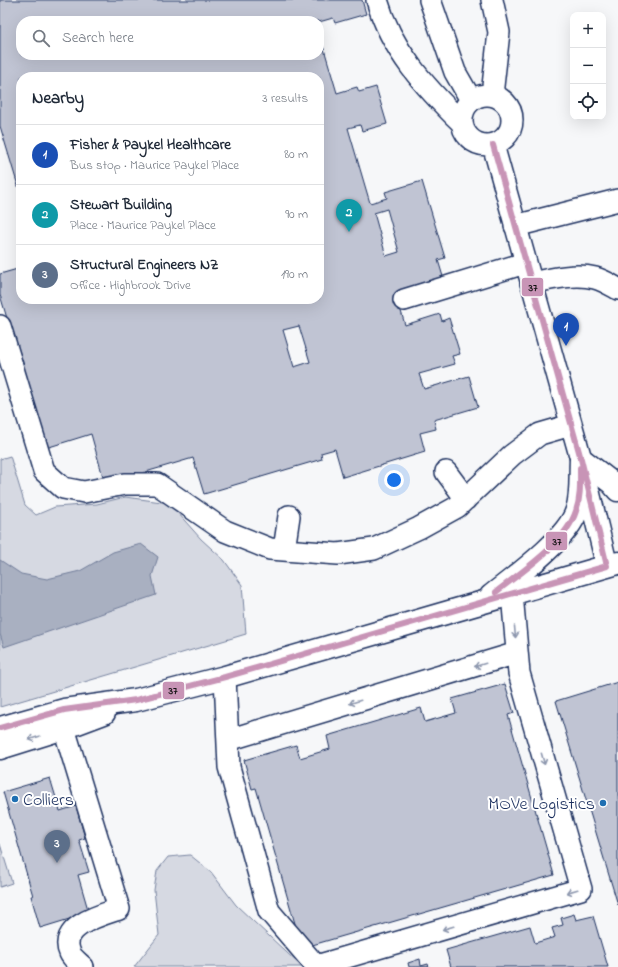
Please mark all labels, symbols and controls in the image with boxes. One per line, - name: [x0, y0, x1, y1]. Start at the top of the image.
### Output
- map controls: [570, 12, 606, 120]
- button: +: [570, 12, 606, 48]
- search box: [16, 16, 324, 60]
- icon: search: [30, 27, 52, 49]
- text: Search here: [62, 27, 134, 49]
- button: −: [570, 48, 606, 84]
- button: locate: [570, 84, 606, 120]
- text: Nearby: [32, 86, 84, 111]
- text: 3 results: [262, 89, 308, 108]
- text: Fisher & Paykel Healthcare: [70, 134, 231, 156]
- text: 1: [43, 145, 47, 164]
- text: 80 m: [284, 145, 308, 164]
- text: Bus stop · Maurice Paykel Place: [70, 156, 239, 175]
- text: Stewart Building: [70, 194, 172, 216]
- pin: 2: [336, 199, 362, 232]
- text: 2: [42, 205, 48, 224]
- text: 90 m: [285, 205, 308, 224]
- text: Place · Maurice Paykel Place: [70, 216, 216, 235]
- text: Structural Engineers NZ: [70, 254, 219, 276]
- text: 3: [42, 265, 48, 284]
- text: 190 m: [281, 265, 308, 284]
- text: Office · Highbrook Drive: [70, 276, 191, 295]
- line badge: 37: [521, 277, 544, 297]
- text: 37: [527, 280, 538, 296]
- pin: 1: [553, 313, 579, 346]
- your location: [384, 470, 404, 490]
- line badge: 37: [545, 531, 568, 551]
- text: 37: [551, 534, 562, 550]
- one-way arrow: [512, 626, 519, 639]
- one-way arrow: [474, 662, 487, 669]
- line badge: 37: [162, 681, 185, 700]
- text: 37: [167, 683, 178, 699]
- one-way arrow: [349, 699, 362, 706]
- one-way arrow: [28, 735, 41, 742]
- one-way arrow: [540, 752, 547, 765]
- place label: Colliers: [23, 788, 74, 814]
- place label: MOVe Logistics: [488, 792, 595, 819]
- marker: Colliers: [10, 794, 20, 804]
- marker: MOVe Logistics: [598, 798, 608, 808]
- pin: 3: [44, 830, 70, 863]
- one-way arrow: [566, 888, 579, 895]
- one-way arrow: [441, 925, 454, 932]

